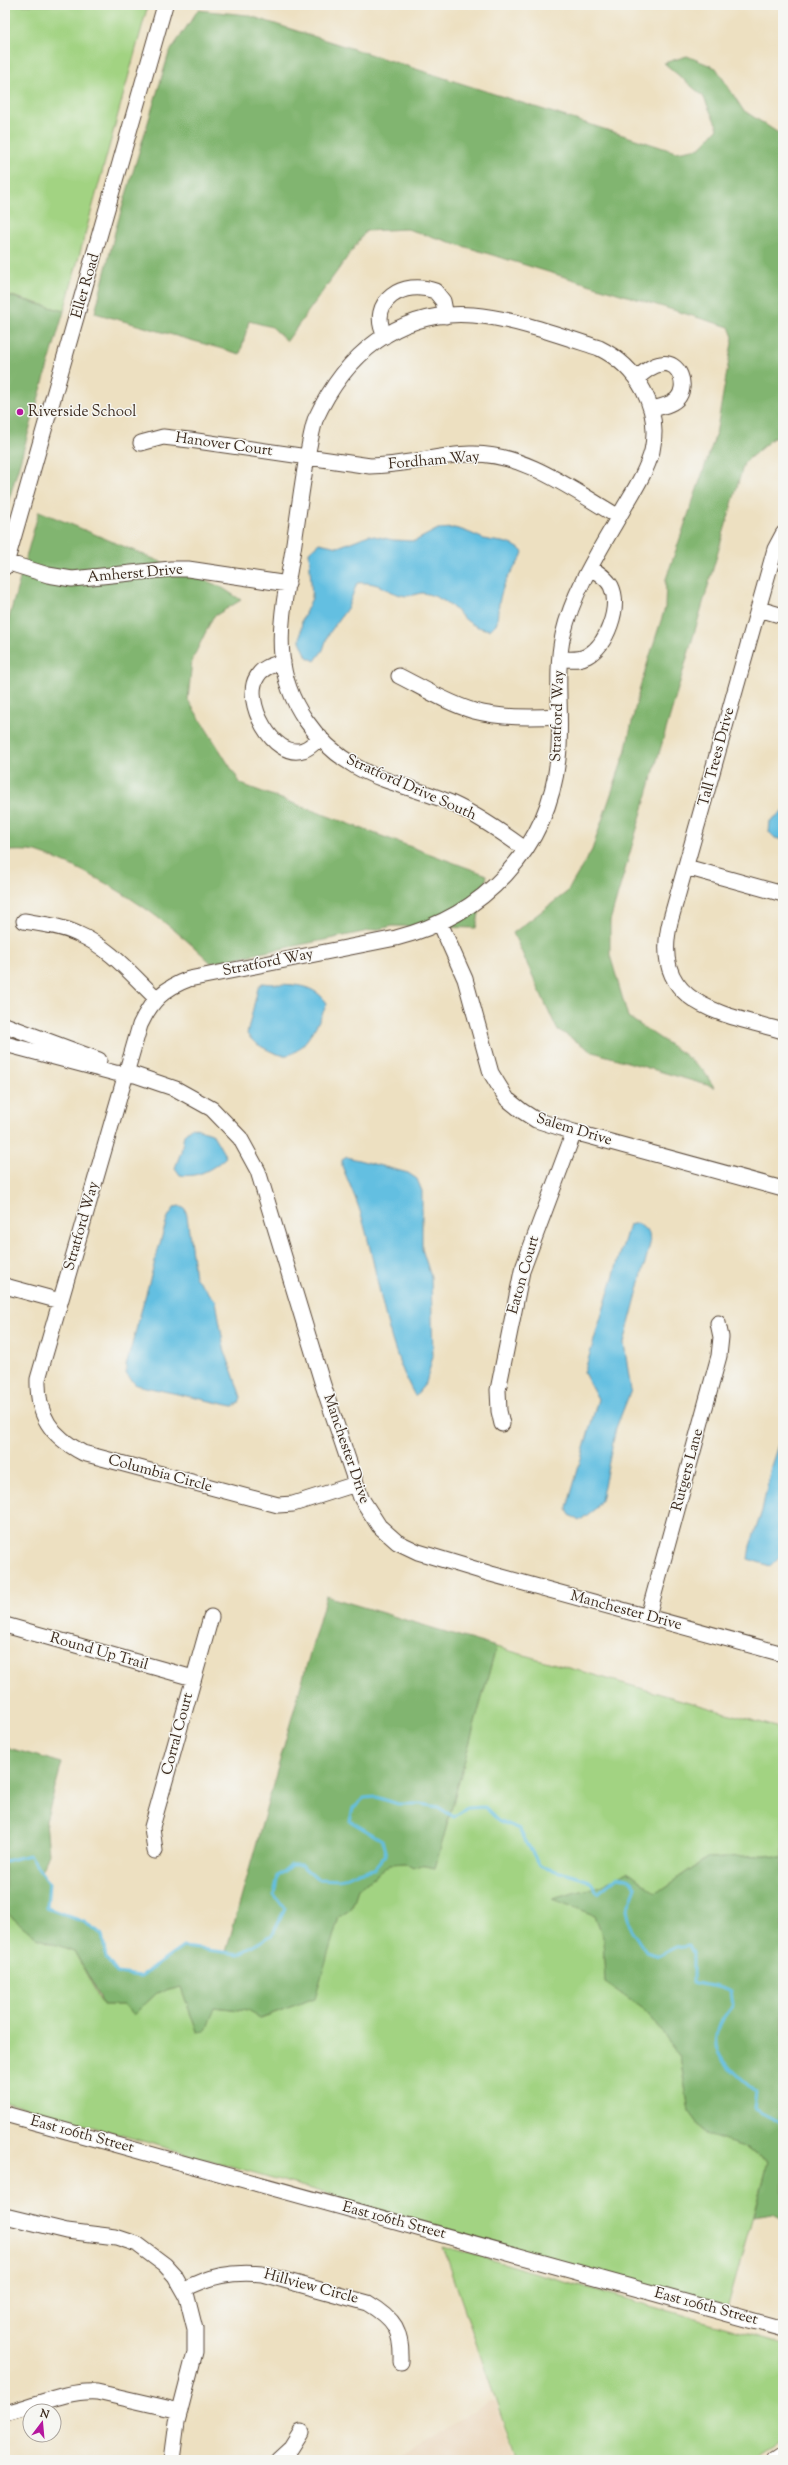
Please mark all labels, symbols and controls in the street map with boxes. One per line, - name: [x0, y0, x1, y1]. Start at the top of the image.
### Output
- street label: Eller Road: [67, 250, 105, 321]
- place label: Riverside School: [28, 402, 136, 423]
- marker: Riverside School: [15, 407, 25, 417]
- street label: Hanover Court: [174, 428, 274, 462]
- street label: Fordham Way: [387, 446, 481, 475]
- street label: Amherst Drive: [86, 559, 184, 589]
- street label: Stratford Way: [546, 669, 570, 762]
- street label: Tall Trees Drive: [694, 705, 740, 809]
- street label: Stratford Drive South: [342, 750, 480, 826]
- street label: Stratford Way: [221, 944, 316, 982]
- street label: Salem Drive: [533, 1108, 615, 1152]
- street label: Stratford Way: [59, 1178, 105, 1273]
- street label: Eaton Court: [503, 1233, 545, 1317]
- street label: Manchester Drive: [317, 1391, 375, 1507]
- street label: Rutgers Lane: [667, 1426, 709, 1514]
- street label: Columbia Circle: [106, 1450, 214, 1498]
- street label: Manchester Drive: [568, 1586, 684, 1636]
- street label: Round Up Trail: [47, 1628, 151, 1676]
- street label: Corral Court: [157, 1690, 199, 1778]
- street label: East 106th Street: [28, 2111, 136, 2159]
- street label: East 106th Street: [340, 2197, 448, 2245]
- street label: Hillview Circle: [261, 2264, 361, 2310]
- street label: East 106th Street: [652, 2283, 760, 2331]
- north arrow: [22, 2403, 62, 2443]
- text: N: [37, 2405, 51, 2423]

